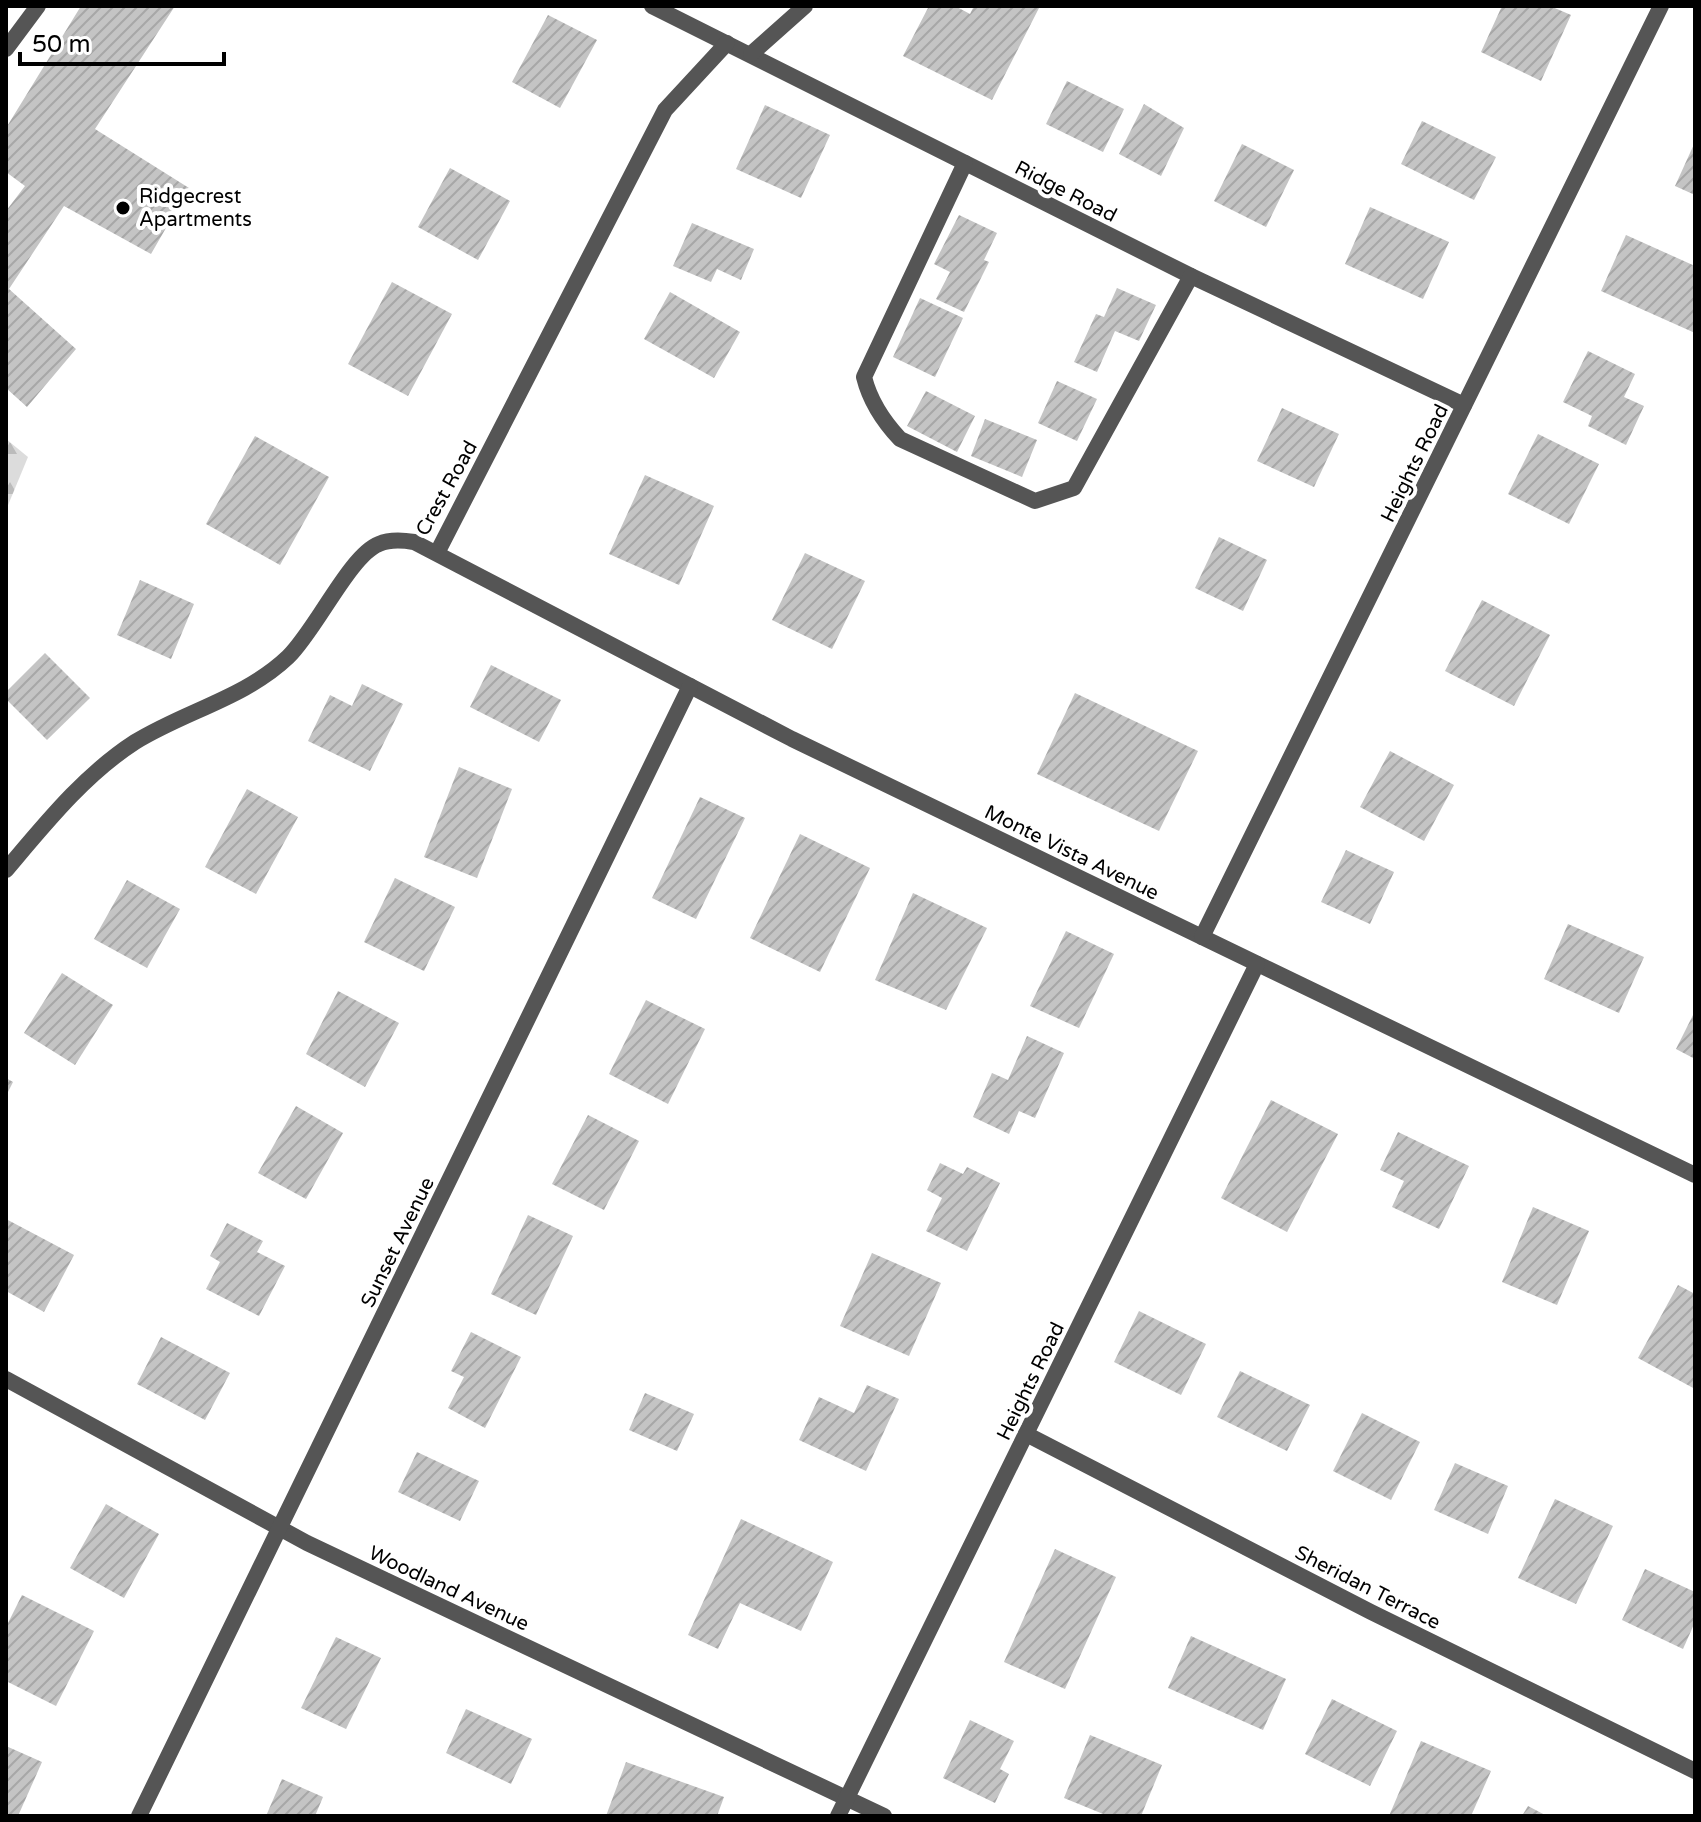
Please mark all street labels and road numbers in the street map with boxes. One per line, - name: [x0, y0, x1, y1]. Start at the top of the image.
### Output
- street label: Ridge Road: [1011, 156, 1121, 228]
- street label: Heights Road: [1376, 400, 1454, 526]
- street label: Crest Road: [411, 437, 483, 540]
- street label: Monte Vista Avenue: [980, 800, 1163, 906]
- street label: Sunset Avenue: [356, 1173, 440, 1311]
- street label: Heights Road: [992, 1318, 1070, 1444]
- street label: Woodland Avenue: [365, 1541, 533, 1637]
- street label: Sheridan Terrace: [1291, 1541, 1444, 1635]

